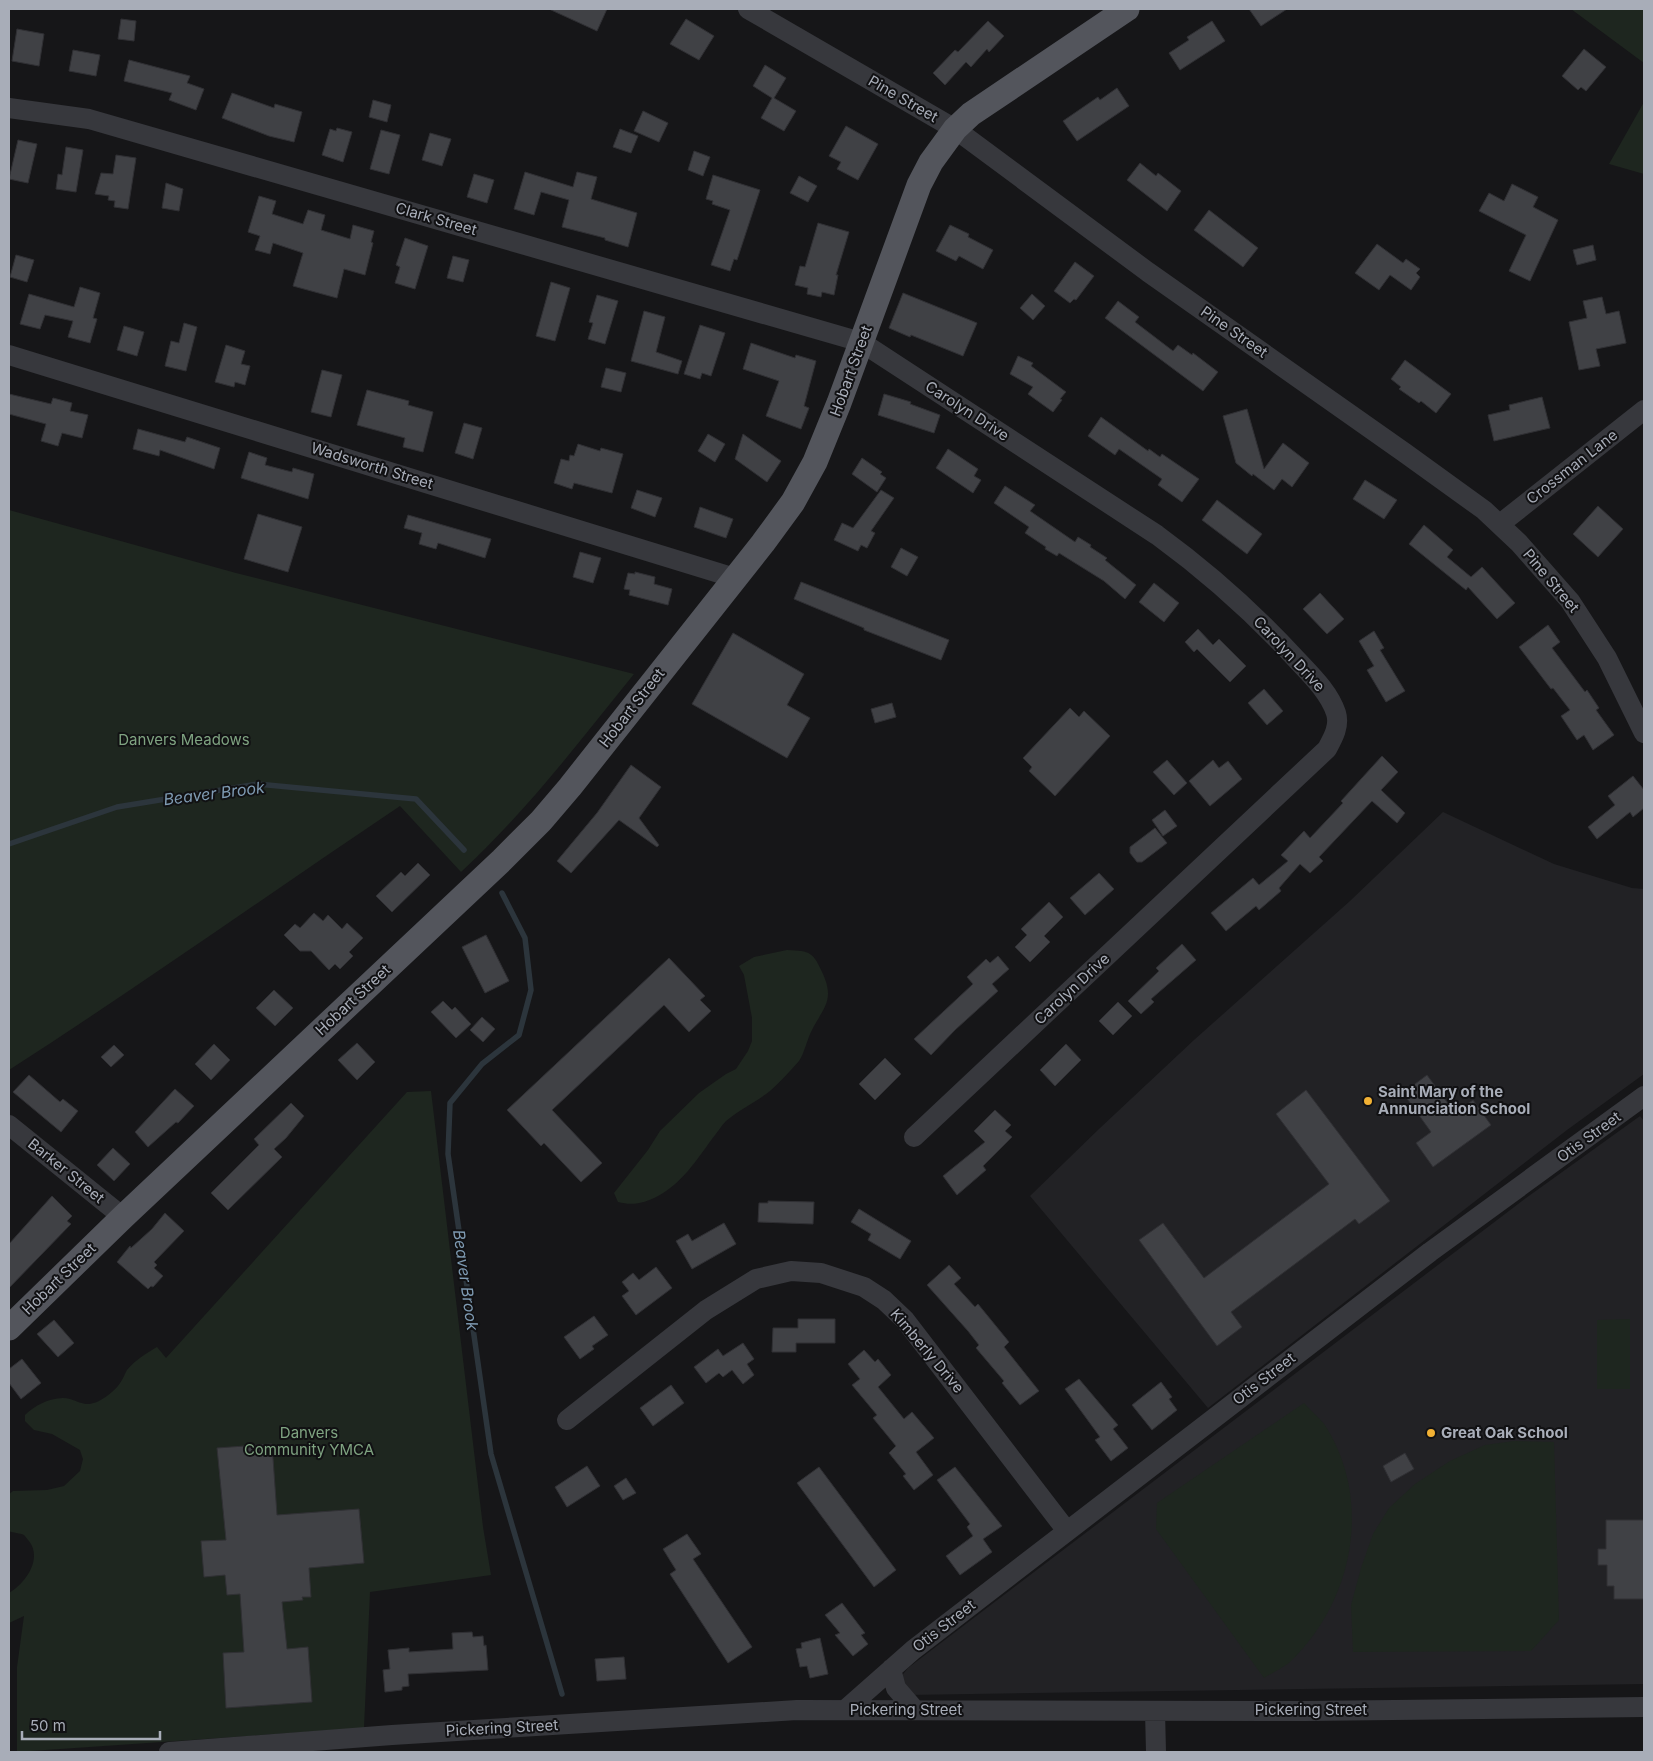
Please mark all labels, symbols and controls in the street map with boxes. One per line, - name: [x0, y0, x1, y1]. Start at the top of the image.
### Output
- street label: Pine Street: [865, 71, 942, 126]
- street label: Clark Street: [393, 198, 479, 239]
- street label: Pine Street: [1197, 302, 1271, 362]
- street label: Hobart Street: [825, 323, 876, 419]
- street label: Carolyn Drive: [922, 376, 1013, 445]
- street label: Crossman Lane: [1522, 425, 1621, 508]
- street label: Wadsworth Street: [309, 438, 436, 493]
- street label: Pine Street: [1519, 545, 1584, 616]
- street label: Carolyn Drive: [1250, 612, 1329, 695]
- street label: Hobart Street: [595, 664, 668, 751]
- park label: Danvers Meadows: [118, 730, 250, 749]
- water label: Beaver Brook: [162, 777, 266, 809]
- street label: Carolyn Drive: [1030, 949, 1113, 1028]
- street label: Hobart Street: [311, 960, 394, 1039]
- place label: Saint Mary of the Annunciation School: [1378, 1082, 1530, 1118]
- marker: Saint Mary of the Annunciation School: [1362, 1095, 1374, 1107]
- street label: Otis Street: [1553, 1107, 1624, 1166]
- street label: Barker Street: [24, 1134, 108, 1207]
- water label: Beaver Brook: [449, 1228, 483, 1332]
- street label: Hobart Street: [18, 1239, 100, 1319]
- street label: Kimberly Drive: [887, 1305, 968, 1397]
- street label: Otis Street: [1228, 1348, 1299, 1409]
- park label: Danvers Community YMCA: [244, 1423, 374, 1459]
- place label: Great Oak School: [1441, 1423, 1568, 1442]
- marker: Great Oak School: [1425, 1427, 1437, 1439]
- street label: Otis Street: [908, 1595, 979, 1656]
- street label: Pickering Street: [850, 1700, 962, 1719]
- street label: Pickering Street: [1255, 1700, 1367, 1719]
- scale bar: [22, 1708, 160, 1740]
- street label: Pickering Street: [445, 1715, 559, 1740]
- text: 50 m: [30, 1716, 66, 1735]

